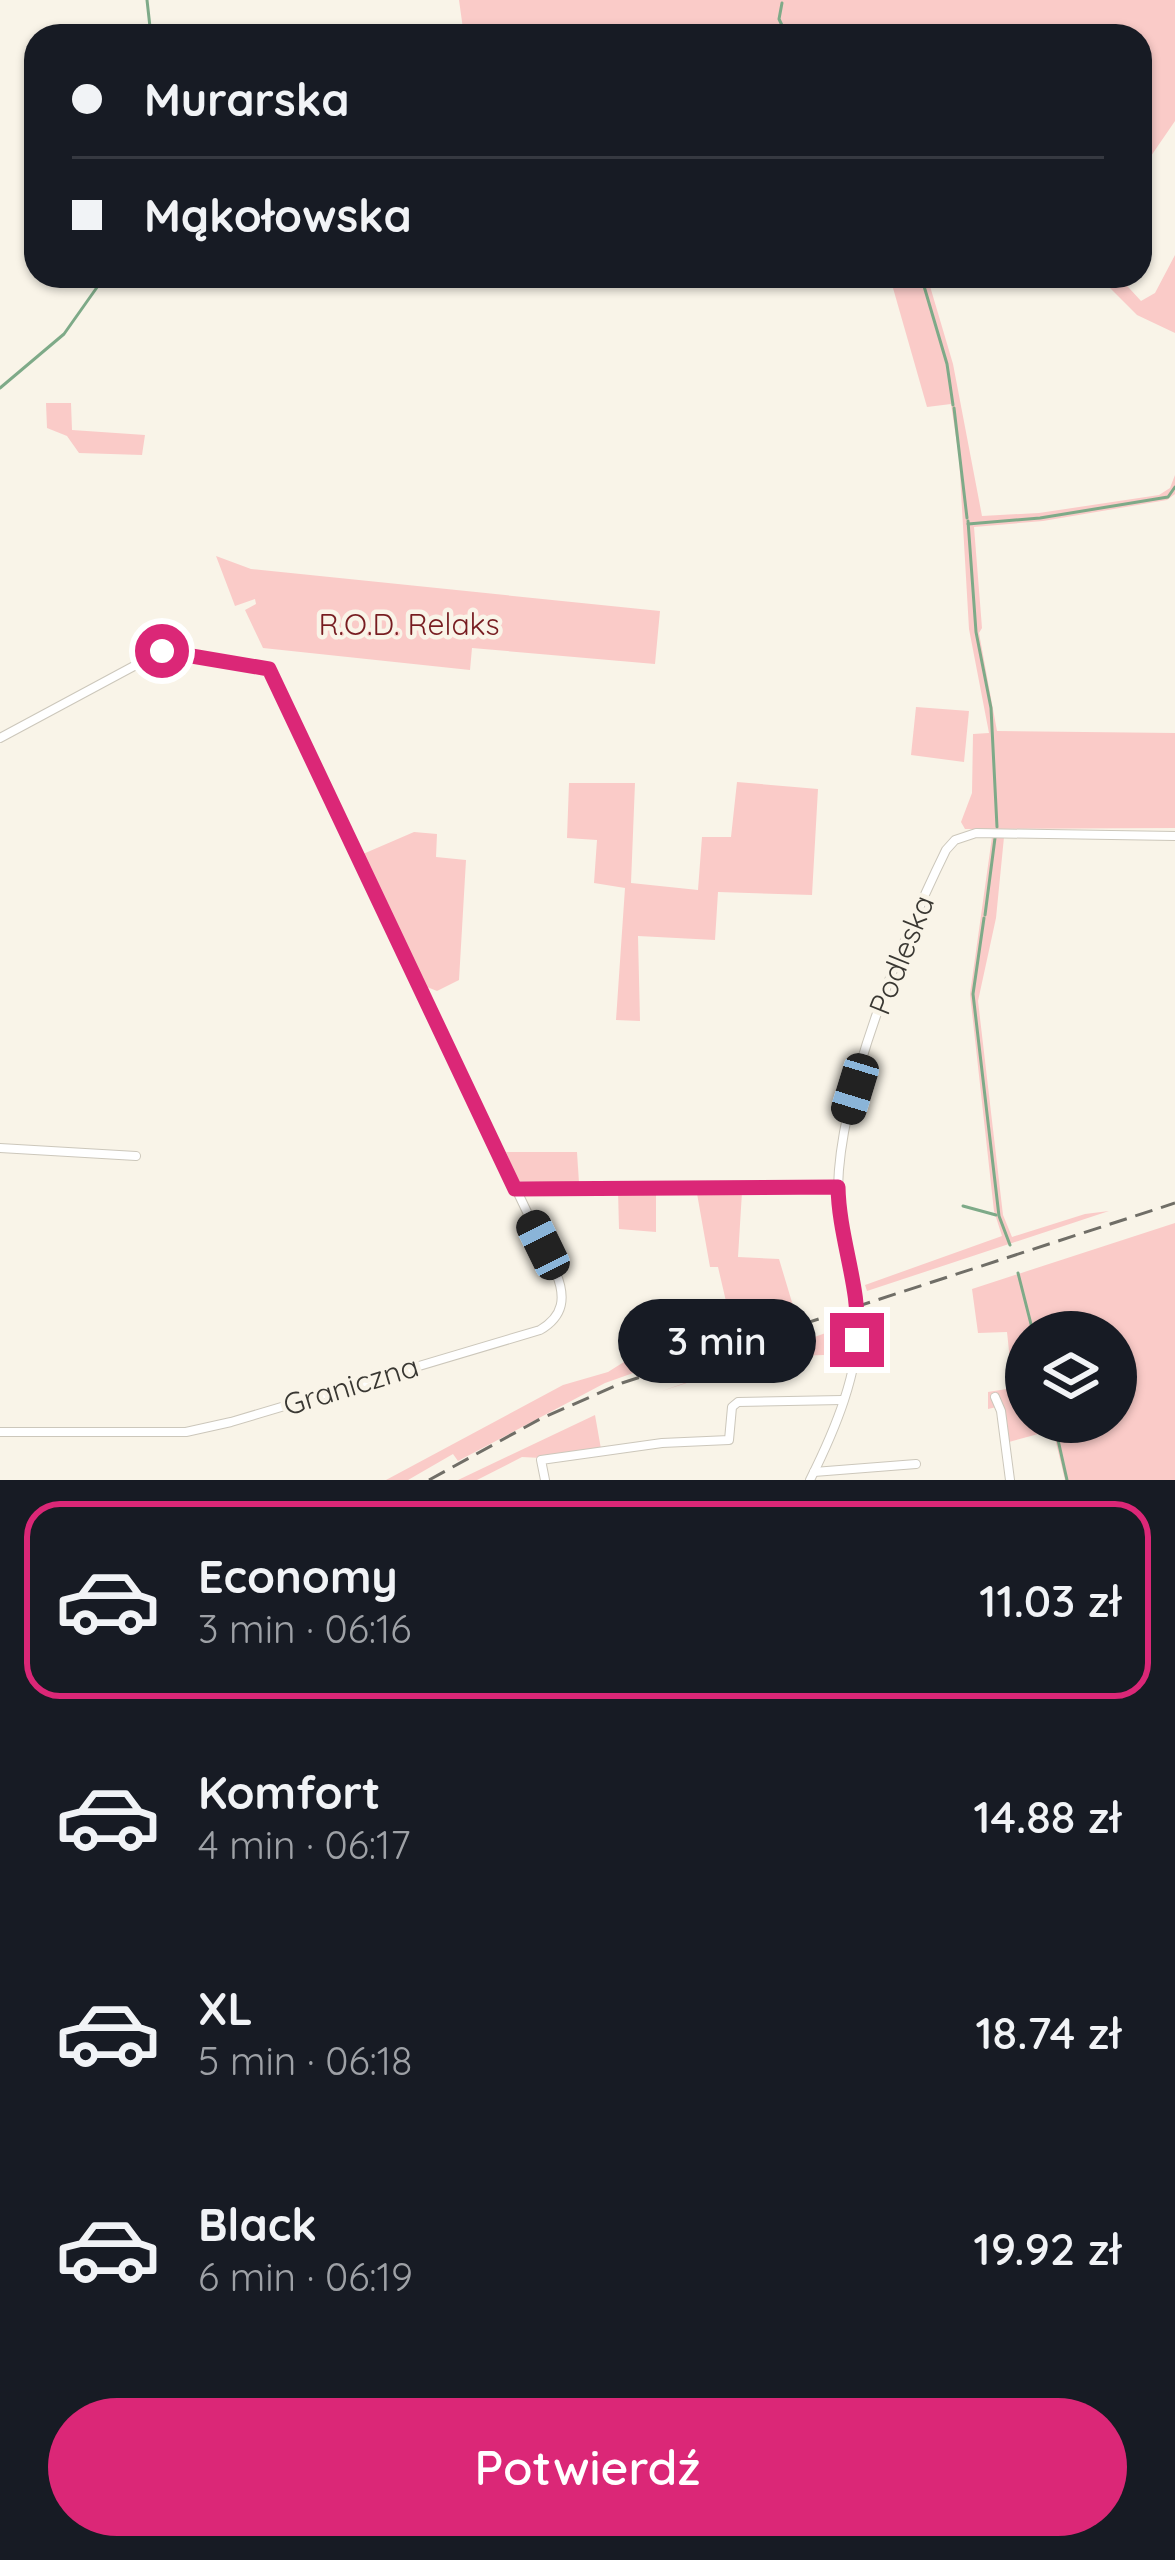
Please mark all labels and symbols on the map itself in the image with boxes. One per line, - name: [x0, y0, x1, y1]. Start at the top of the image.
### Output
- park label: R.O.D. Relaks: [318, 605, 500, 643]
- route start: [135, 624, 189, 678]
- street label: Podleska: [860, 889, 942, 1020]
- car: [827, 1049, 883, 1129]
- car: [511, 1205, 575, 1285]
- callout: 3 min: [617, 1298, 815, 1382]
- route end: [830, 1313, 884, 1367]
- street label: Graniczna: [278, 1346, 423, 1424]

